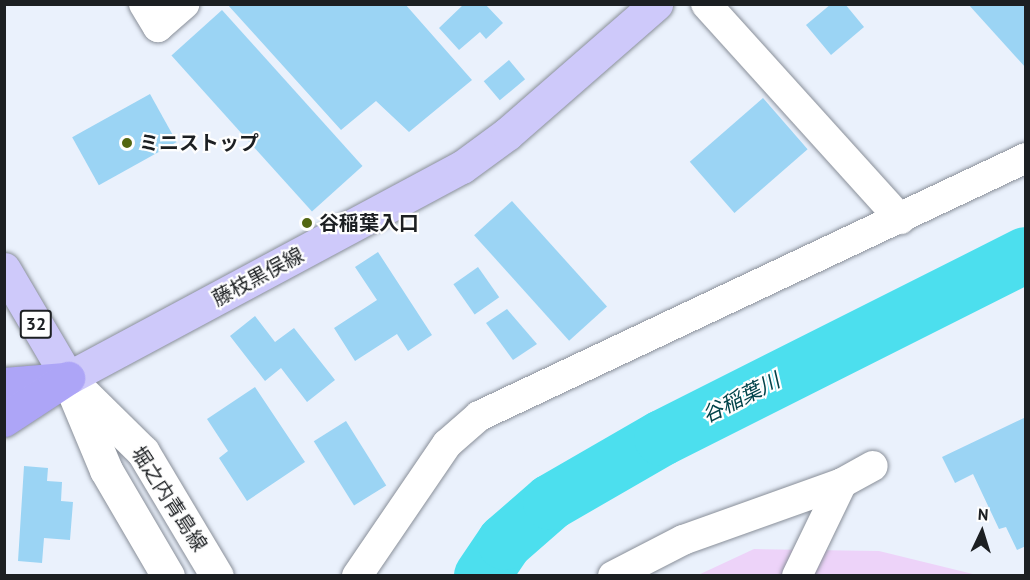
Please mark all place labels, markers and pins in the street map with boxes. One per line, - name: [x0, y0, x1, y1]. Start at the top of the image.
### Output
- place label: ミニストップ: [139, 131, 259, 155]
- marker: ミニストップ: [120, 136, 134, 150]
- place label: 谷稲葉入口: [319, 211, 419, 235]
- marker: 谷稲葉入口: [300, 216, 314, 230]

